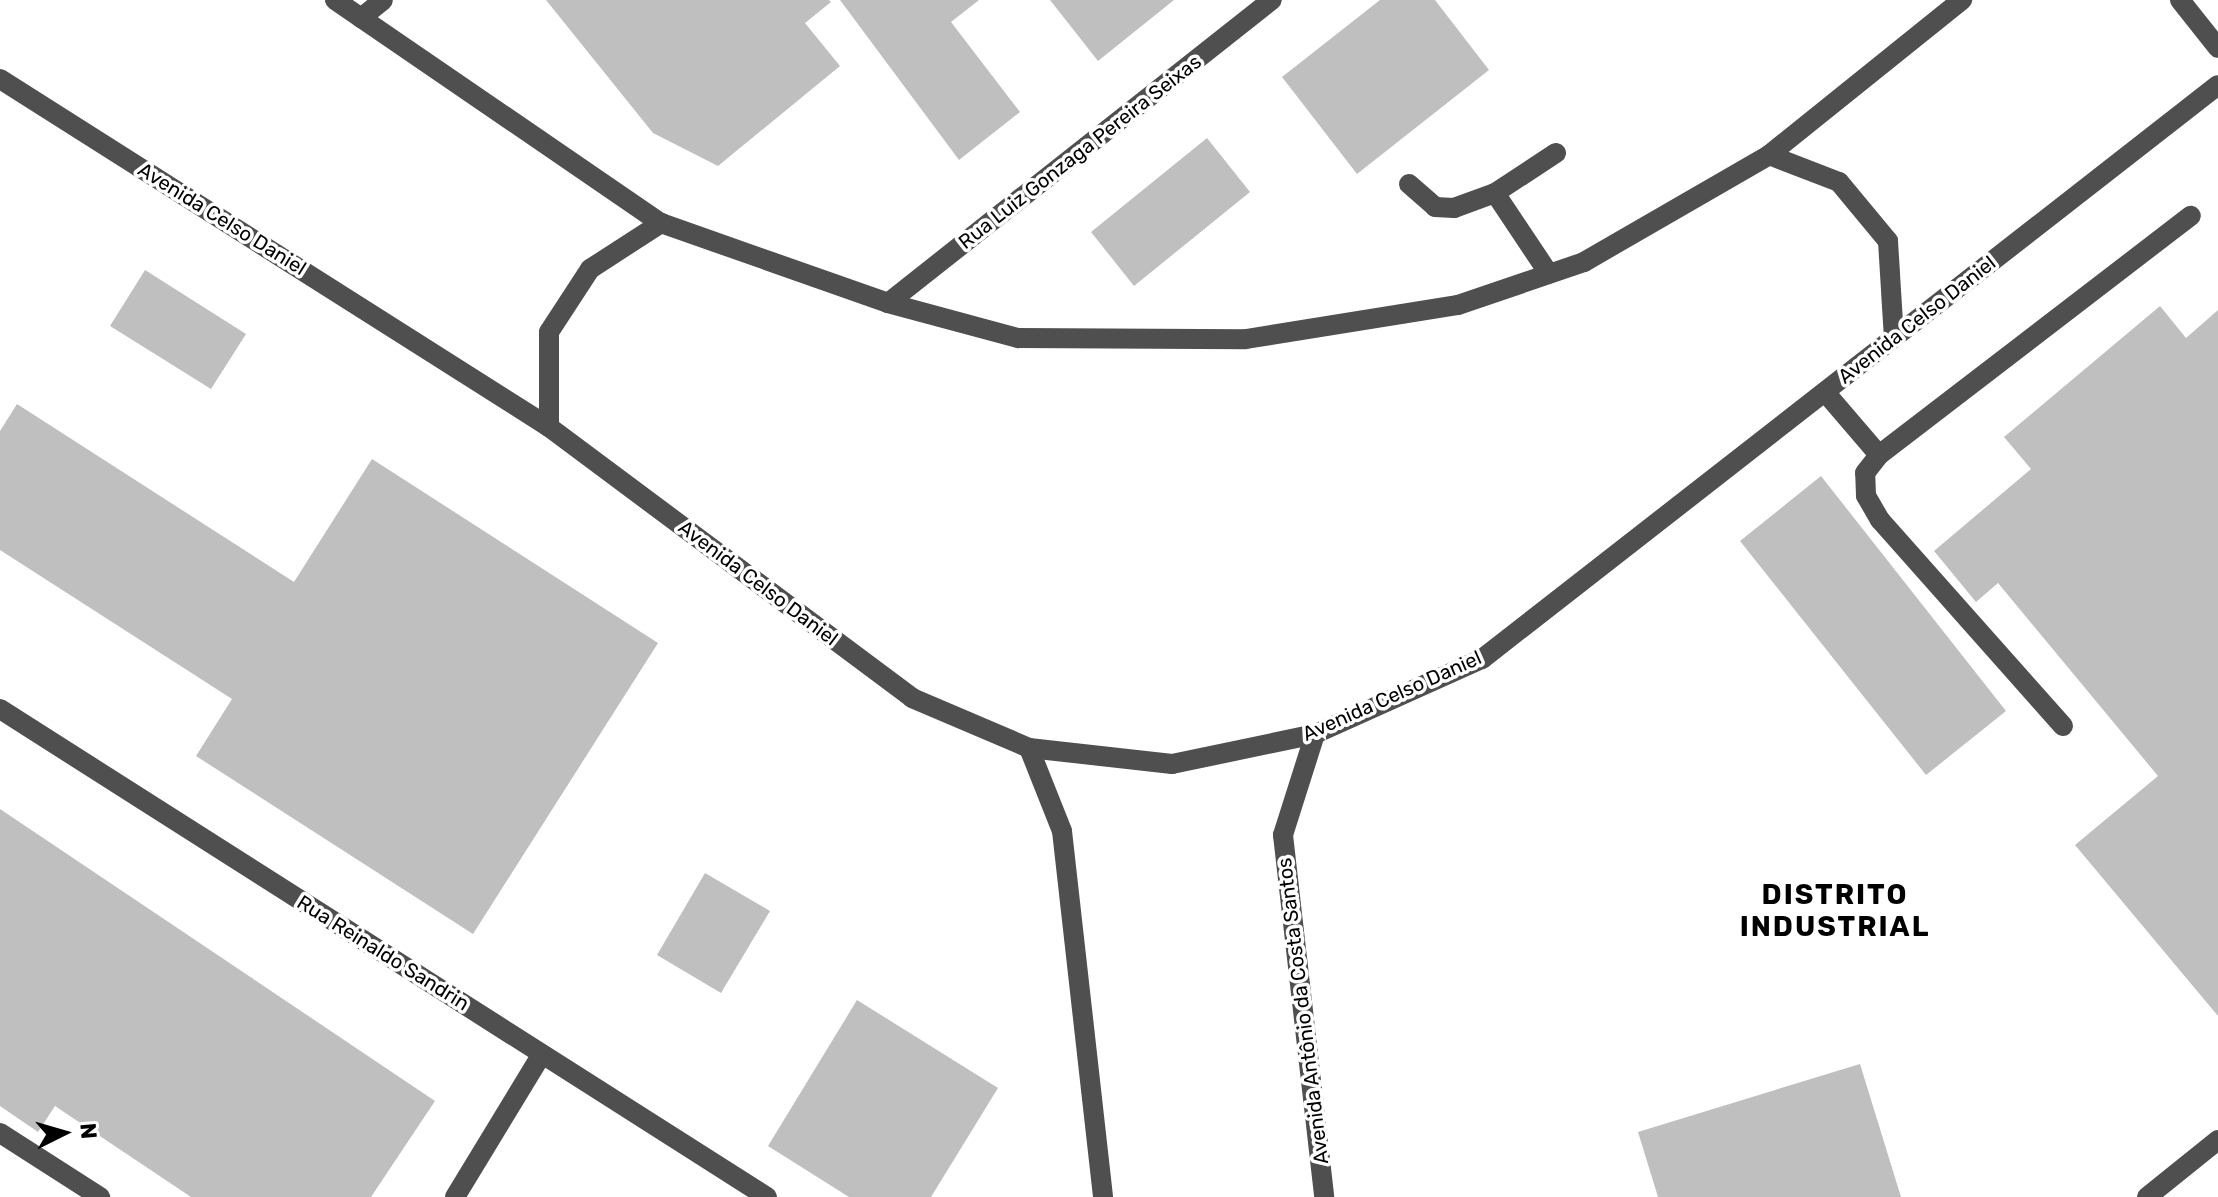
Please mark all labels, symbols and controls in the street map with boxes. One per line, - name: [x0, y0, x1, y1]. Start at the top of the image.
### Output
- street label: Rua Luiz Gonzaga Pereira Seixas: [954, 50, 1206, 254]
- street label: Avenida Celso Daniel: [134, 158, 310, 280]
- street label: Avenida Celso Daniel: [1833, 251, 2001, 389]
- street label: Avenida Celso Daniel: [674, 515, 842, 651]
- street label: Avenida Celso Daniel: [1299, 646, 1485, 746]
- street label: Avenida Antônio da Costa Santos: [1272, 856, 1334, 1166]
- district label: DISTRITO INDUSTRIAL: [1740, 878, 1930, 944]
- street label: Rua Reinaldo Sandrin: [292, 890, 474, 1016]
- north arrow: [24, 1093, 104, 1173]
- text: N: [74, 1122, 103, 1140]

